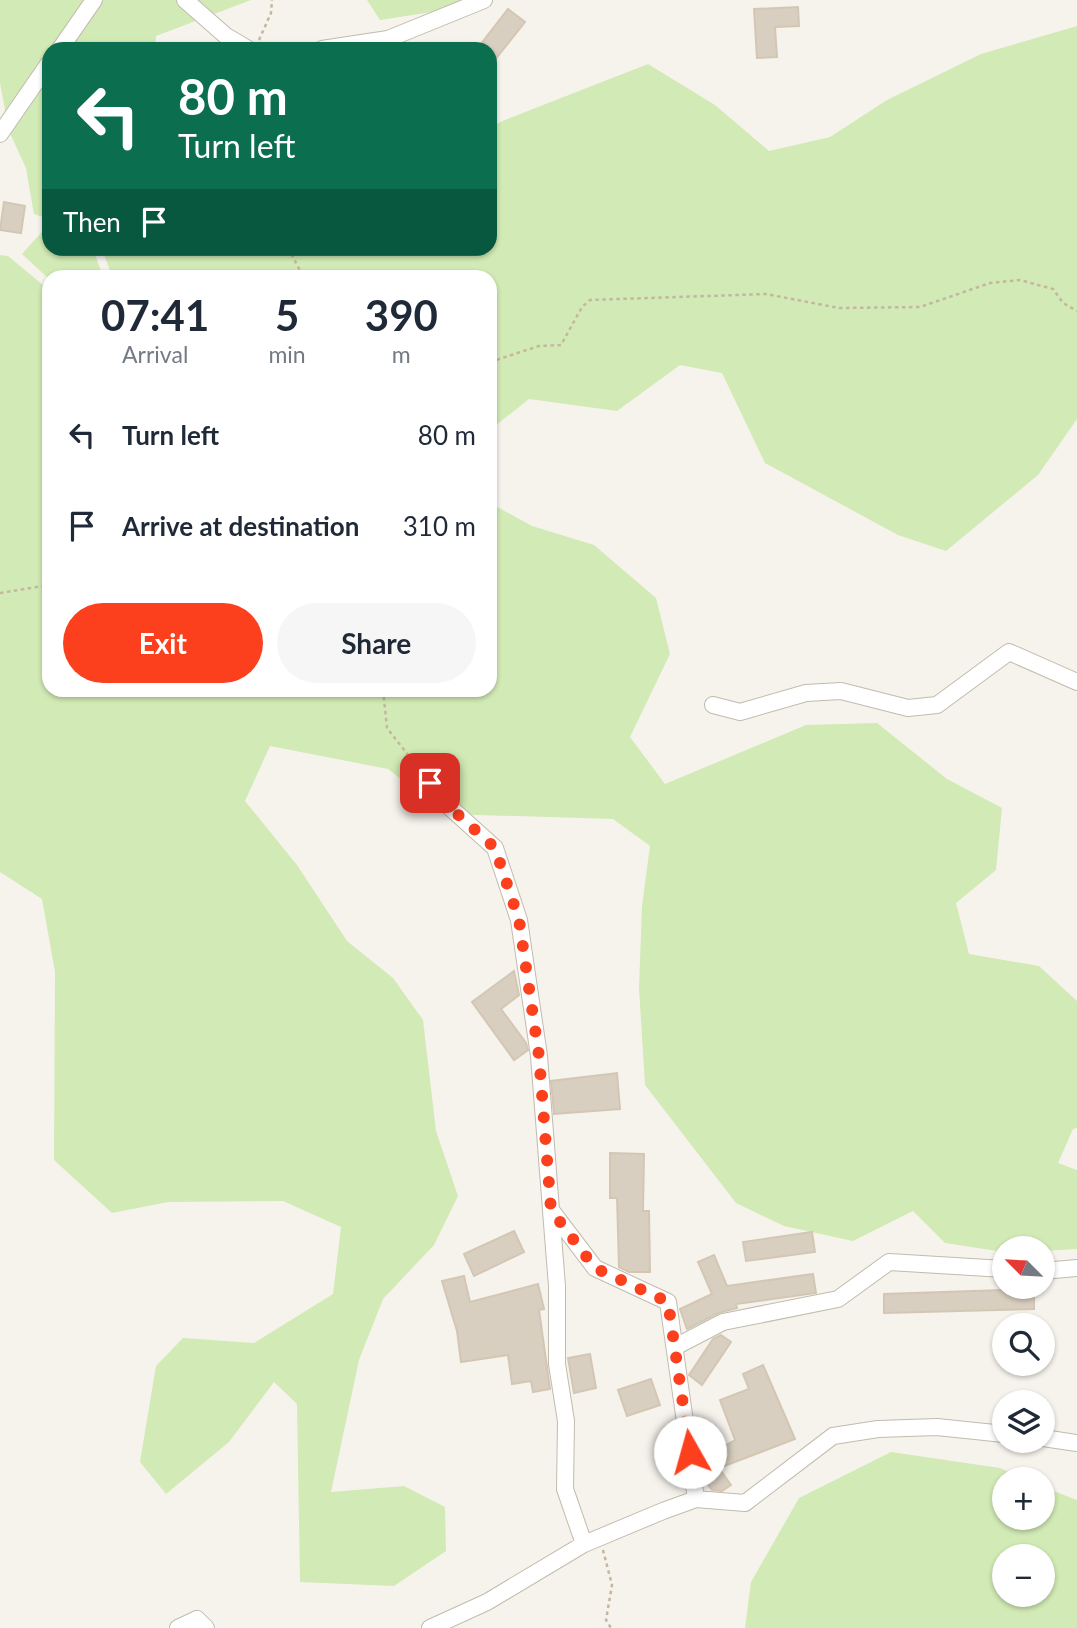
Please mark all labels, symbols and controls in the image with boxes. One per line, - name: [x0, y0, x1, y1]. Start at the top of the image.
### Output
- text: 80 m: [178, 67, 288, 125]
- icon: left: [63, 70, 154, 161]
- text: Turn left: [178, 126, 295, 165]
- icon: arrive: [135, 203, 173, 241]
- text: Then: [63, 206, 121, 238]
- text: 07:41: [101, 290, 209, 340]
- text: 5: [275, 290, 299, 340]
- text: 390: [365, 290, 438, 340]
- text: Arrival: [122, 340, 188, 368]
- text: min: [268, 340, 306, 368]
- text: m: [392, 340, 411, 368]
- icon: left: [63, 416, 101, 454]
- text: Turn left: [122, 419, 219, 451]
- text: 80 m: [418, 419, 476, 451]
- icon: arrive: [63, 507, 101, 545]
- text: Arrive at destination: [122, 510, 359, 542]
- text: 310 m: [403, 510, 476, 542]
- button: Exit: [63, 603, 263, 683]
- button: Share: [277, 603, 476, 683]
- pin: [400, 753, 460, 813]
- icon: arrive: [411, 764, 449, 802]
- north arrow: [992, 1236, 1055, 1298]
- map controls: [992, 1236, 1055, 1607]
- button: search: [992, 1313, 1055, 1376]
- button: layers: [992, 1390, 1055, 1453]
- position arrow: [653, 1415, 727, 1489]
- button: +: [992, 1467, 1055, 1530]
- button: −: [992, 1544, 1055, 1607]

